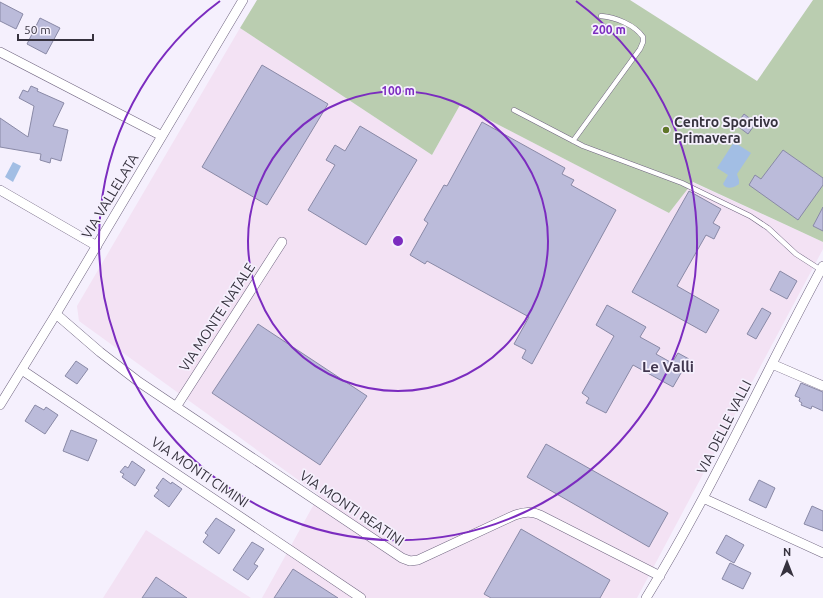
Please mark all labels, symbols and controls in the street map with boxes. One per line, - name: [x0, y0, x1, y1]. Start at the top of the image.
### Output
- scale bar: [18, 16, 93, 42]
- text: 50 m: [24, 23, 51, 36]
- text: 200 m: [592, 23, 626, 36]
- text: 100 m: [381, 84, 415, 97]
- place label: Centro Sportivo Primavera: [674, 114, 779, 146]
- marker: Centro Sportivo Primavera: [661, 125, 671, 135]
- street label: VIA VALLELATA: [78, 151, 142, 241]
- centre of rings: [391, 234, 405, 248]
- street label: VIA MONTE NATALE: [176, 260, 258, 374]
- district label: Le Valli: [642, 358, 694, 375]
- street label: VIA DELLE VALLI: [694, 378, 754, 476]
- street label: VIA MONTI CIMINI: [148, 434, 252, 510]
- street label: VIA MONTI REATINI: [297, 467, 407, 549]
- north arrow: [767, 542, 807, 582]
- text: N: [783, 546, 791, 558]

